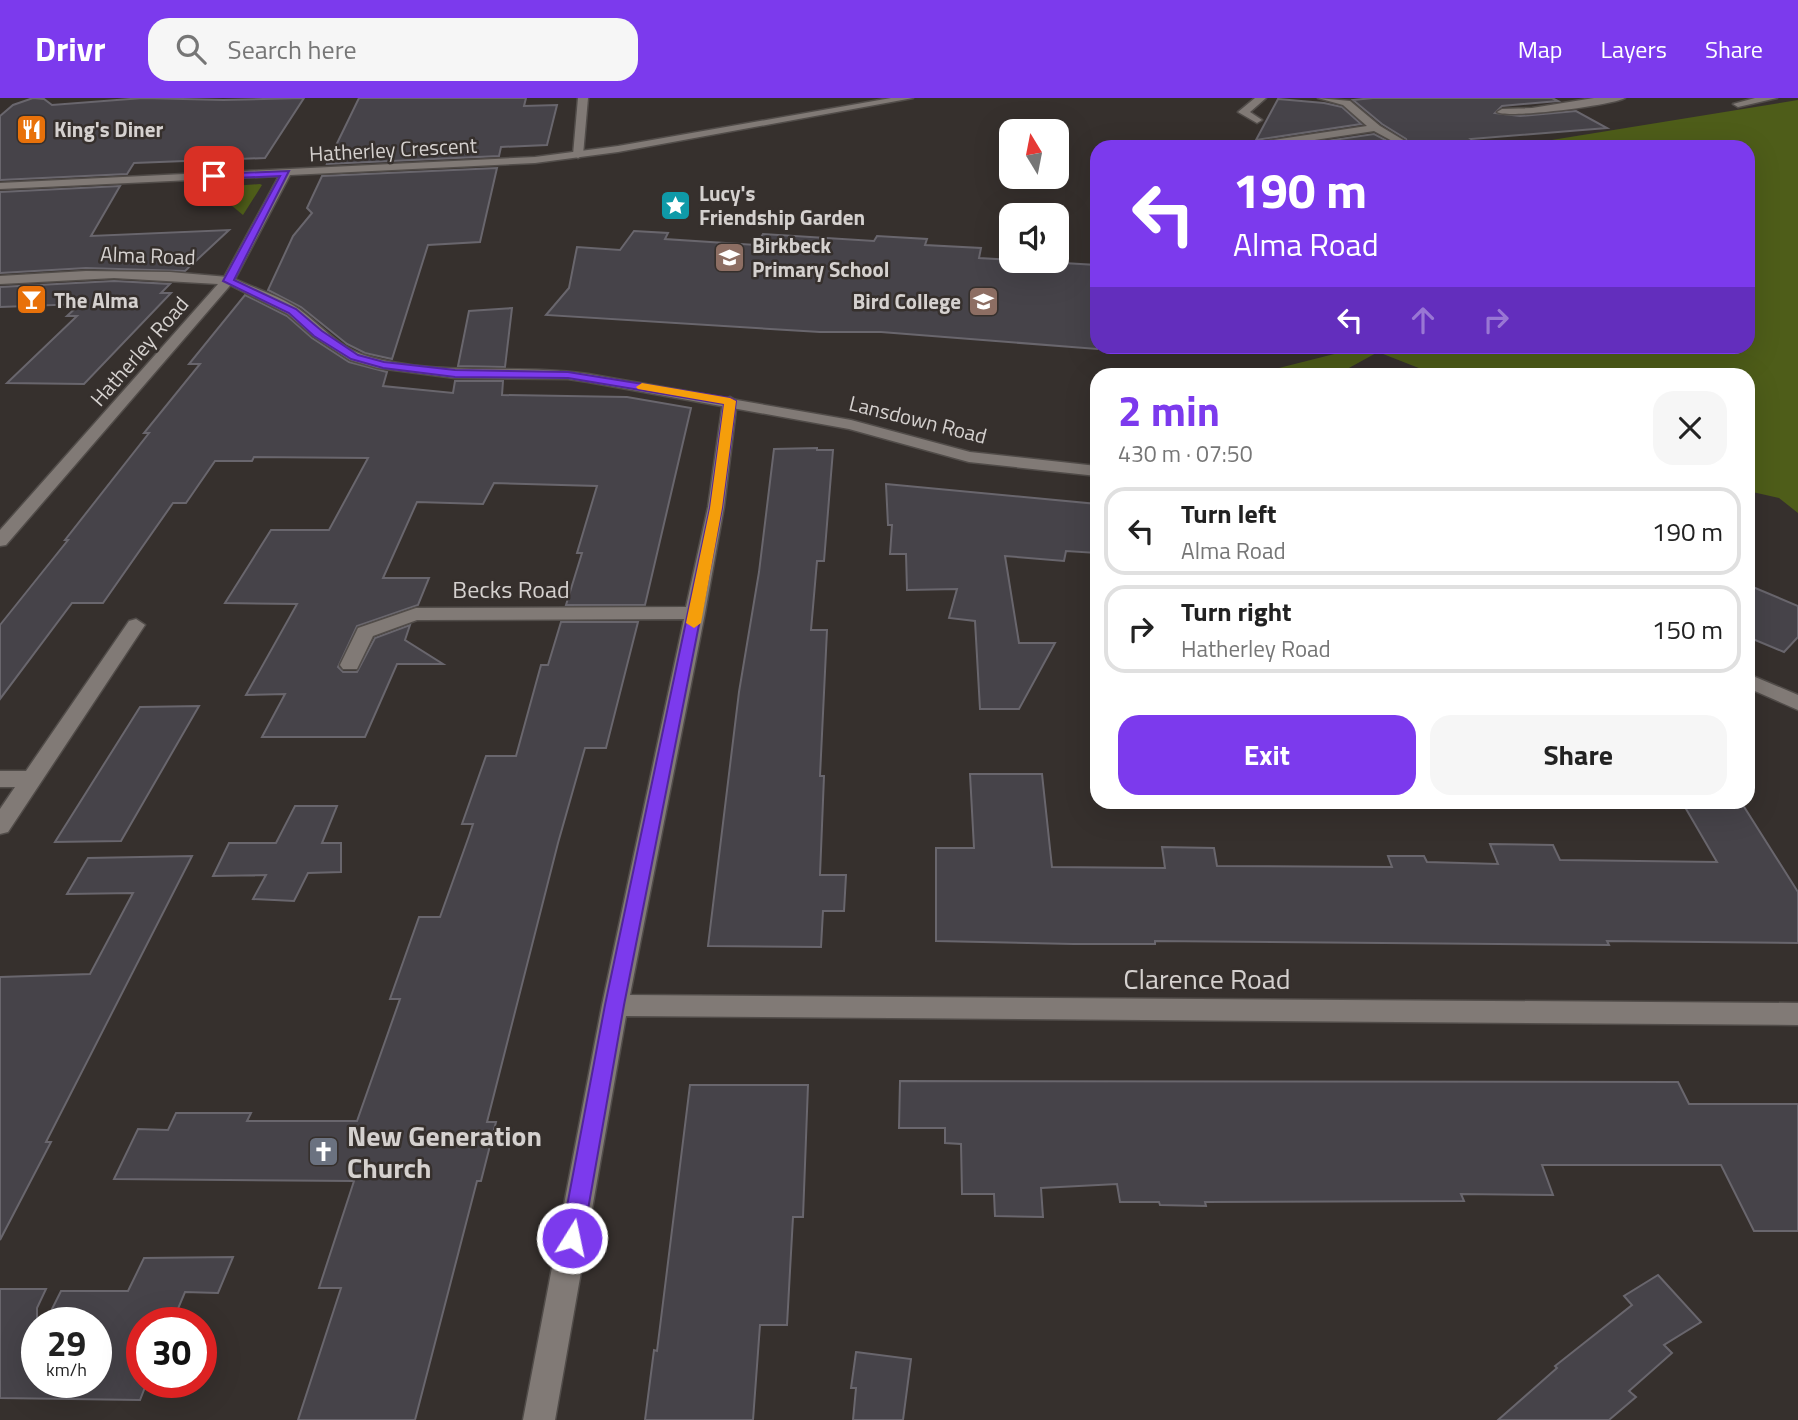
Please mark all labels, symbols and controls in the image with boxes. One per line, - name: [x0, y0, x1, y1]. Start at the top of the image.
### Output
- search box: [148, 18, 638, 81]
- text: Drivr: [35, 24, 106, 74]
- icon: search: [172, 30, 210, 68]
- text: Search here: [228, 30, 357, 69]
- text: Map: [1518, 31, 1563, 67]
- text: Layers: [1601, 31, 1667, 67]
- text: Share: [1705, 31, 1763, 67]
- restaurant icon: King's Diner: [14, 112, 48, 146]
- place label: King's Diner: [54, 113, 163, 145]
- north arrow: [999, 119, 1069, 189]
- map controls: [999, 119, 1069, 273]
- street label: Hatherley Crescent: [308, 129, 478, 169]
- pin: [184, 146, 244, 206]
- text: 190 m: [1233, 152, 1367, 227]
- icon: arrive: [195, 157, 233, 195]
- icon: left: [1118, 168, 1209, 259]
- place label: Lucy's Friendship Garden: [699, 177, 865, 233]
- place icon: Lucy's Friendship Garden: [659, 188, 693, 222]
- button: sound: [999, 203, 1069, 273]
- text: Alma Road: [1233, 220, 1379, 268]
- place label: Birkbeck Primary School: [752, 229, 889, 285]
- street label: Alma Road: [100, 237, 196, 273]
- school or university icon: Birkbeck Primary School: [712, 240, 746, 274]
- bar icon: The Alma: [14, 283, 48, 317]
- place label: The Alma: [54, 284, 139, 316]
- school or university icon: Bird College: [967, 284, 1001, 318]
- place label: Bird College: [852, 285, 961, 317]
- street label: Hatherley Road: [82, 289, 196, 413]
- icon: left: [1331, 301, 1369, 339]
- icon: ahead: [1404, 301, 1442, 339]
- icon: right: [1477, 301, 1515, 339]
- text: 2 min: [1118, 378, 1220, 442]
- street label: Lansdown Road: [846, 386, 990, 452]
- button: close: [1653, 391, 1727, 465]
- text: 430 m · 07:50: [1118, 436, 1253, 471]
- text: Turn left: [1181, 494, 1276, 533]
- icon: left: [1122, 512, 1160, 550]
- text: 190 m: [1652, 512, 1723, 551]
- text: Alma Road: [1181, 533, 1286, 568]
- street label: Becks Road: [452, 571, 570, 607]
- text: Turn right: [1181, 592, 1292, 631]
- icon: right: [1122, 610, 1160, 648]
- text: 150 m: [1652, 610, 1723, 649]
- text: Hatherley Road: [1181, 631, 1331, 666]
- button: Exit: [1118, 715, 1416, 795]
- button: Share: [1430, 715, 1727, 795]
- street label: Clarence Road: [1123, 957, 1291, 1000]
- place label: New Generation Church: [347, 1114, 542, 1189]
- church icon: New Generation Church: [307, 1134, 341, 1168]
- position arrow: [535, 1201, 609, 1275]
- speed limit sign: 30: [126, 1307, 217, 1398]
- text: 29: [47, 1316, 86, 1370]
- text: km/h: [46, 1356, 87, 1383]

